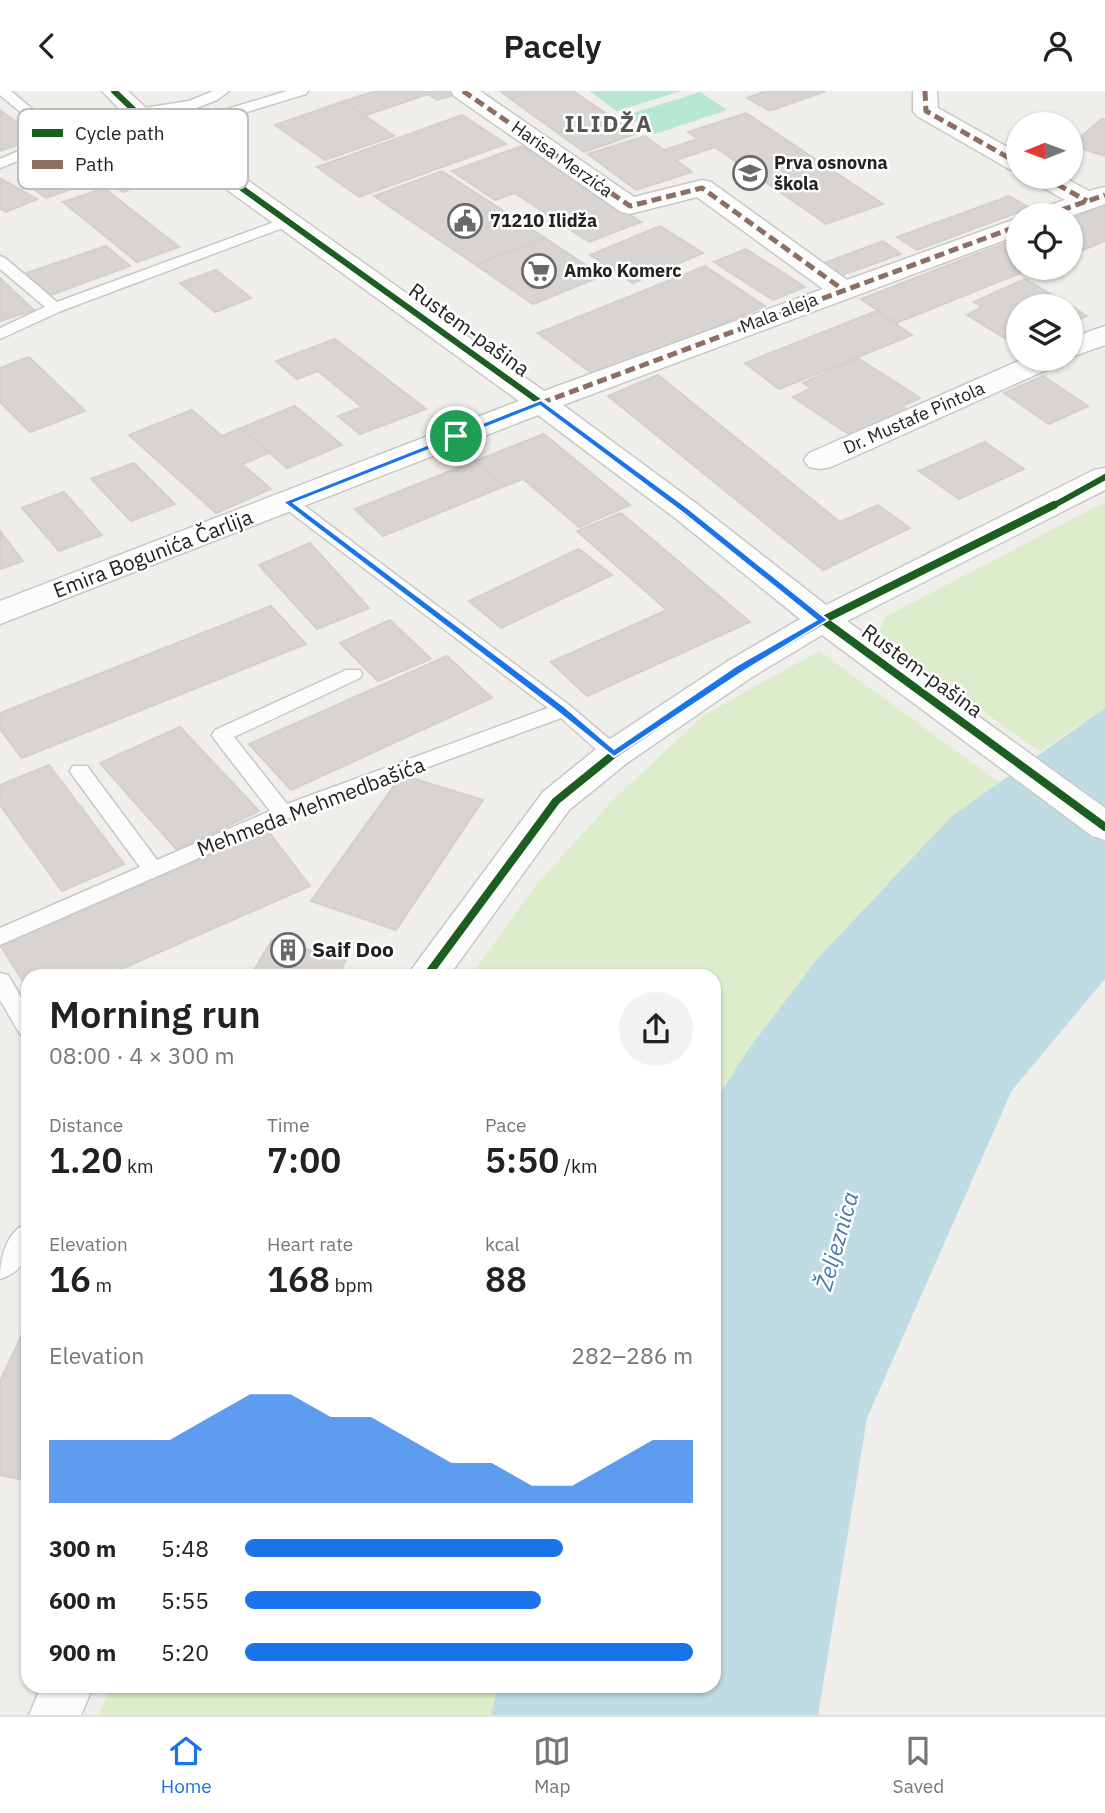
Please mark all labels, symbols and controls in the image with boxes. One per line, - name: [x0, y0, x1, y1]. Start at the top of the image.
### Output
- text: Pacely: [503, 25, 602, 67]
- icon: back: [28, 27, 66, 65]
- icon: person: [1039, 27, 1077, 65]
- district label: ILIDŽA: [564, 108, 654, 138]
- legend: [18, 109, 248, 189]
- north arrow: [1006, 112, 1083, 189]
- map controls: [1006, 112, 1083, 371]
- street label: Harisa Merzića: [507, 115, 618, 202]
- text: Cycle path: [75, 121, 164, 145]
- place label: Prva osnovna škola: [774, 151, 888, 195]
- text: Path: [75, 152, 114, 176]
- school or university icon: Prva osnovna škola: [731, 154, 769, 192]
- public building icon: 71210 Ilidža: [446, 202, 484, 240]
- button: locate: [1006, 203, 1083, 280]
- place label: 71210 Ilidža: [490, 209, 597, 232]
- supermarket icon: Amko Komerc: [520, 252, 558, 290]
- place label: Amko Komerc: [564, 259, 682, 282]
- street label: Rustem-pašina: [404, 276, 536, 383]
- street label: Mala aleja: [737, 287, 821, 338]
- button: layers: [1006, 294, 1083, 371]
- street label: Dr. Mustafe Pintola: [840, 376, 988, 459]
- pin: [426, 406, 486, 466]
- icon: arrive: [437, 417, 475, 455]
- street label: Emira Bogunića Čarlija: [49, 502, 256, 604]
- street label: Rustem-pašina: [857, 617, 989, 724]
- street label: Mehmeda Mehmedbašića: [193, 750, 429, 862]
- building icon: Saif Doo: [269, 931, 307, 969]
- place label: Saif Doo: [312, 935, 394, 963]
- text: Morning run: [49, 989, 261, 1038]
- button: share: [619, 992, 693, 1066]
- text: 08:00 · 4 × 300 m: [49, 1040, 235, 1070]
- text: Distance: [49, 1113, 123, 1137]
- text: Time: [267, 1113, 310, 1137]
- text: Pace: [485, 1113, 526, 1137]
- text: 1.20: [49, 1137, 122, 1183]
- text: 7:00: [267, 1137, 341, 1183]
- text: 5:50: [485, 1137, 559, 1183]
- text: km: [122, 1154, 154, 1178]
- text: /km: [559, 1154, 598, 1178]
- water label: Željeznica: [807, 1188, 864, 1295]
- text: Elevation: [49, 1232, 128, 1256]
- text: Heart rate: [267, 1232, 353, 1256]
- text: kcal: [485, 1232, 520, 1256]
- text: 16: [49, 1256, 91, 1302]
- text: 168: [267, 1256, 330, 1302]
- text: 88: [485, 1256, 527, 1302]
- text: m: [91, 1273, 112, 1297]
- text: bpm: [330, 1273, 373, 1297]
- text: Elevation: [49, 1340, 144, 1370]
- text: 282–286 m: [571, 1340, 693, 1370]
- text: 300 m: [49, 1533, 116, 1563]
- text: 5:48: [161, 1533, 209, 1563]
- text: 600 m: [49, 1585, 116, 1615]
- text: 5:55: [161, 1585, 209, 1615]
- text: 900 m: [49, 1637, 116, 1667]
- text: 5:20: [161, 1637, 209, 1667]
- tab: Home: [161, 1732, 212, 1798]
- tab: Map: [533, 1732, 571, 1798]
- tab: Saved: [893, 1732, 944, 1798]

